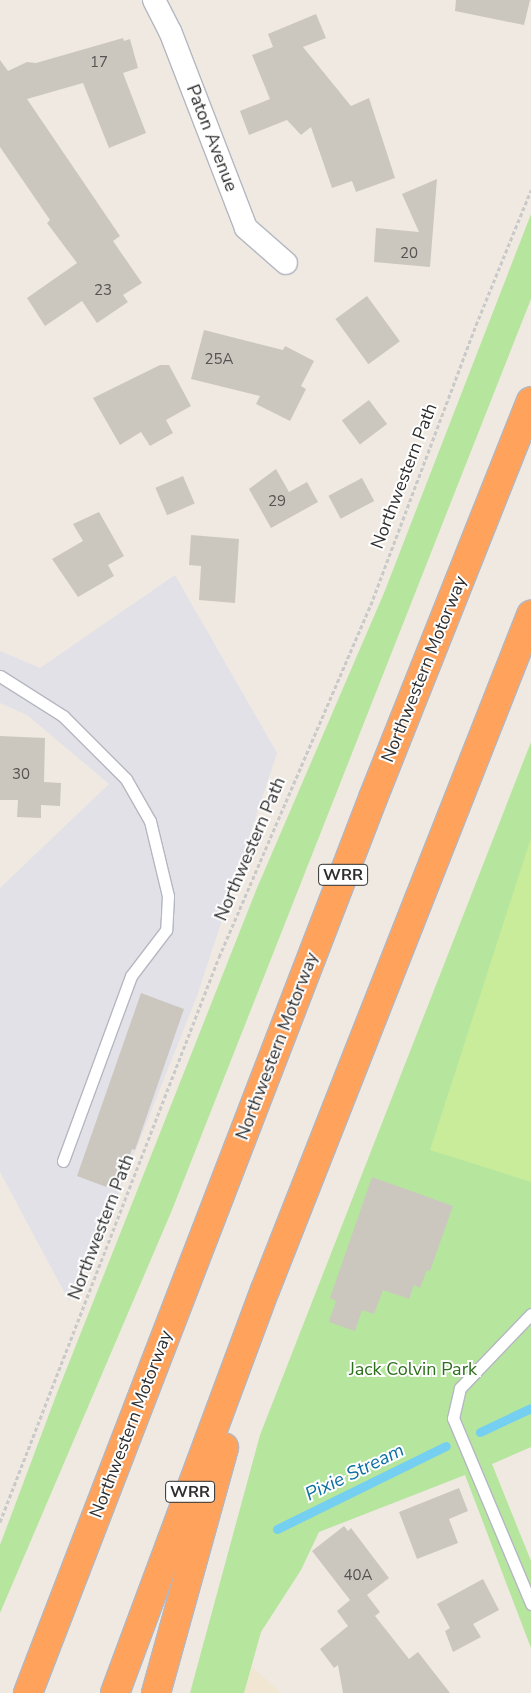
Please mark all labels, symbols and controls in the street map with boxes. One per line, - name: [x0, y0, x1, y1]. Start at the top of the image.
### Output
- house number: 17: [90, 54, 108, 72]
- street label: Paton Avenue: [182, 81, 242, 195]
- house number: 20: [400, 245, 418, 263]
- house number: 23: [94, 282, 112, 300]
- house number: 25A: [205, 351, 233, 369]
- street label: Northwestern Path: [366, 400, 442, 552]
- house number: 29: [268, 493, 286, 511]
- street label: Northwestern Motorway: [377, 573, 471, 765]
- house number: 30: [12, 766, 30, 784]
- street label: Northwestern Path: [210, 774, 290, 924]
- road number: WRR: [318, 862, 368, 888]
- street label: Northwestern Motorway: [231, 949, 323, 1143]
- street label: Northwestern Path: [63, 1151, 139, 1303]
- street label: Northwestern Motorway: [85, 1327, 177, 1521]
- park label: Jack Colvin Park: [349, 1358, 477, 1380]
- water label: Pixie Stream: [302, 1439, 408, 1507]
- road number: WRR: [165, 1478, 215, 1505]
- house number: 40A: [344, 1567, 372, 1585]

